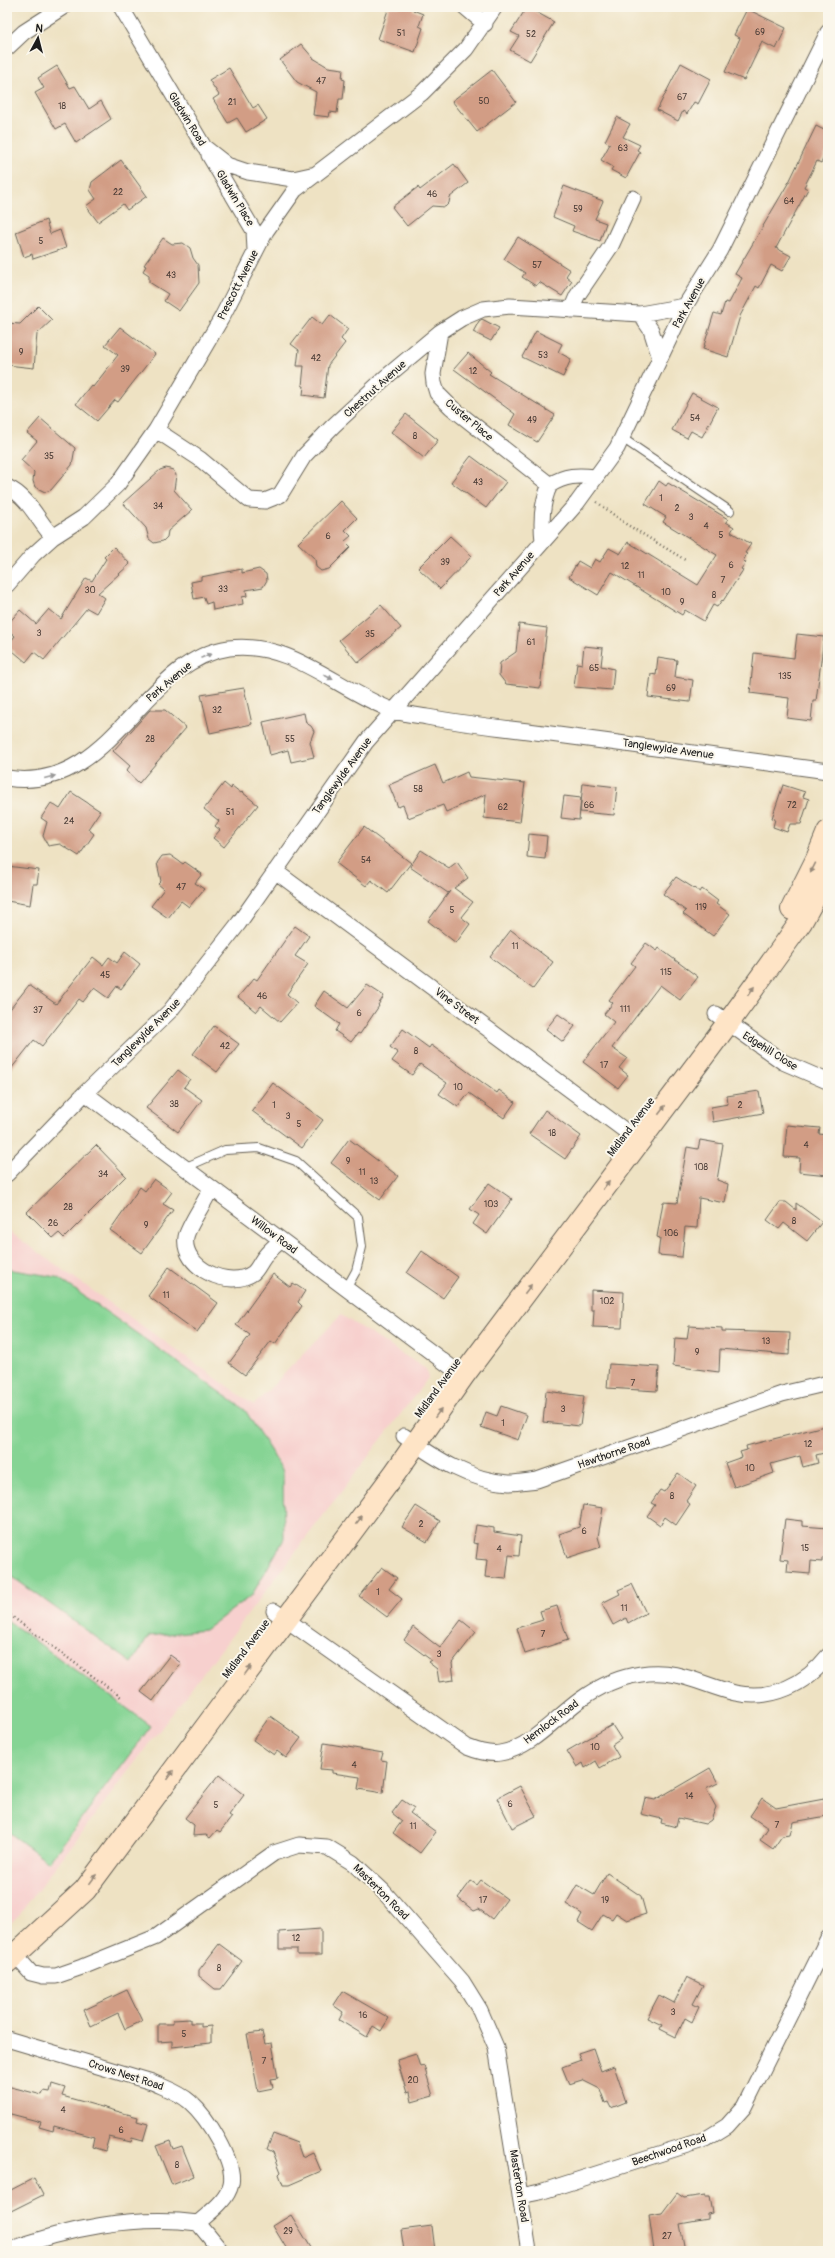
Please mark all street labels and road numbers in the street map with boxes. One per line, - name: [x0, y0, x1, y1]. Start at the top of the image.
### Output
- street label: Gladwin Road: [165, 90, 209, 148]
- street label: Gladwin Place: [213, 168, 257, 229]
- street label: Prescott Avenue: [215, 247, 261, 322]
- street label: Park Avenue: [670, 275, 708, 330]
- street label: Chestnut Avenue: [341, 357, 409, 420]
- street label: Custer Place: [443, 396, 496, 444]
- street label: Park Avenue: [491, 548, 537, 599]
- street label: Park Avenue: [144, 659, 195, 705]
- street label: Tanglewylde Avenue: [310, 735, 375, 817]
- street label: Tanglewylde Avenue: [622, 736, 715, 762]
- street label: Vine Street: [432, 985, 482, 1027]
- street label: Tanglewylde Avenue: [109, 996, 183, 1070]
- street label: Edgehill Close: [740, 1029, 800, 1073]
- street label: Midland Avenue: [605, 1094, 658, 1159]
- street label: Willow Road: [248, 1213, 300, 1257]
- street label: Midland Avenue: [412, 1355, 464, 1420]
- street label: Hawthorne Road: [576, 1435, 652, 1471]
- street label: Midland Avenue: [220, 1616, 273, 1681]
- street label: Hemlock Road: [521, 1697, 581, 1747]
- street label: Masterton Road: [350, 1861, 412, 1923]
- street label: Crows Nest Road: [87, 2057, 165, 2093]
- street label: Beechwood Road: [630, 2131, 708, 2169]
- street label: Masterton Road: [507, 2149, 531, 2223]

